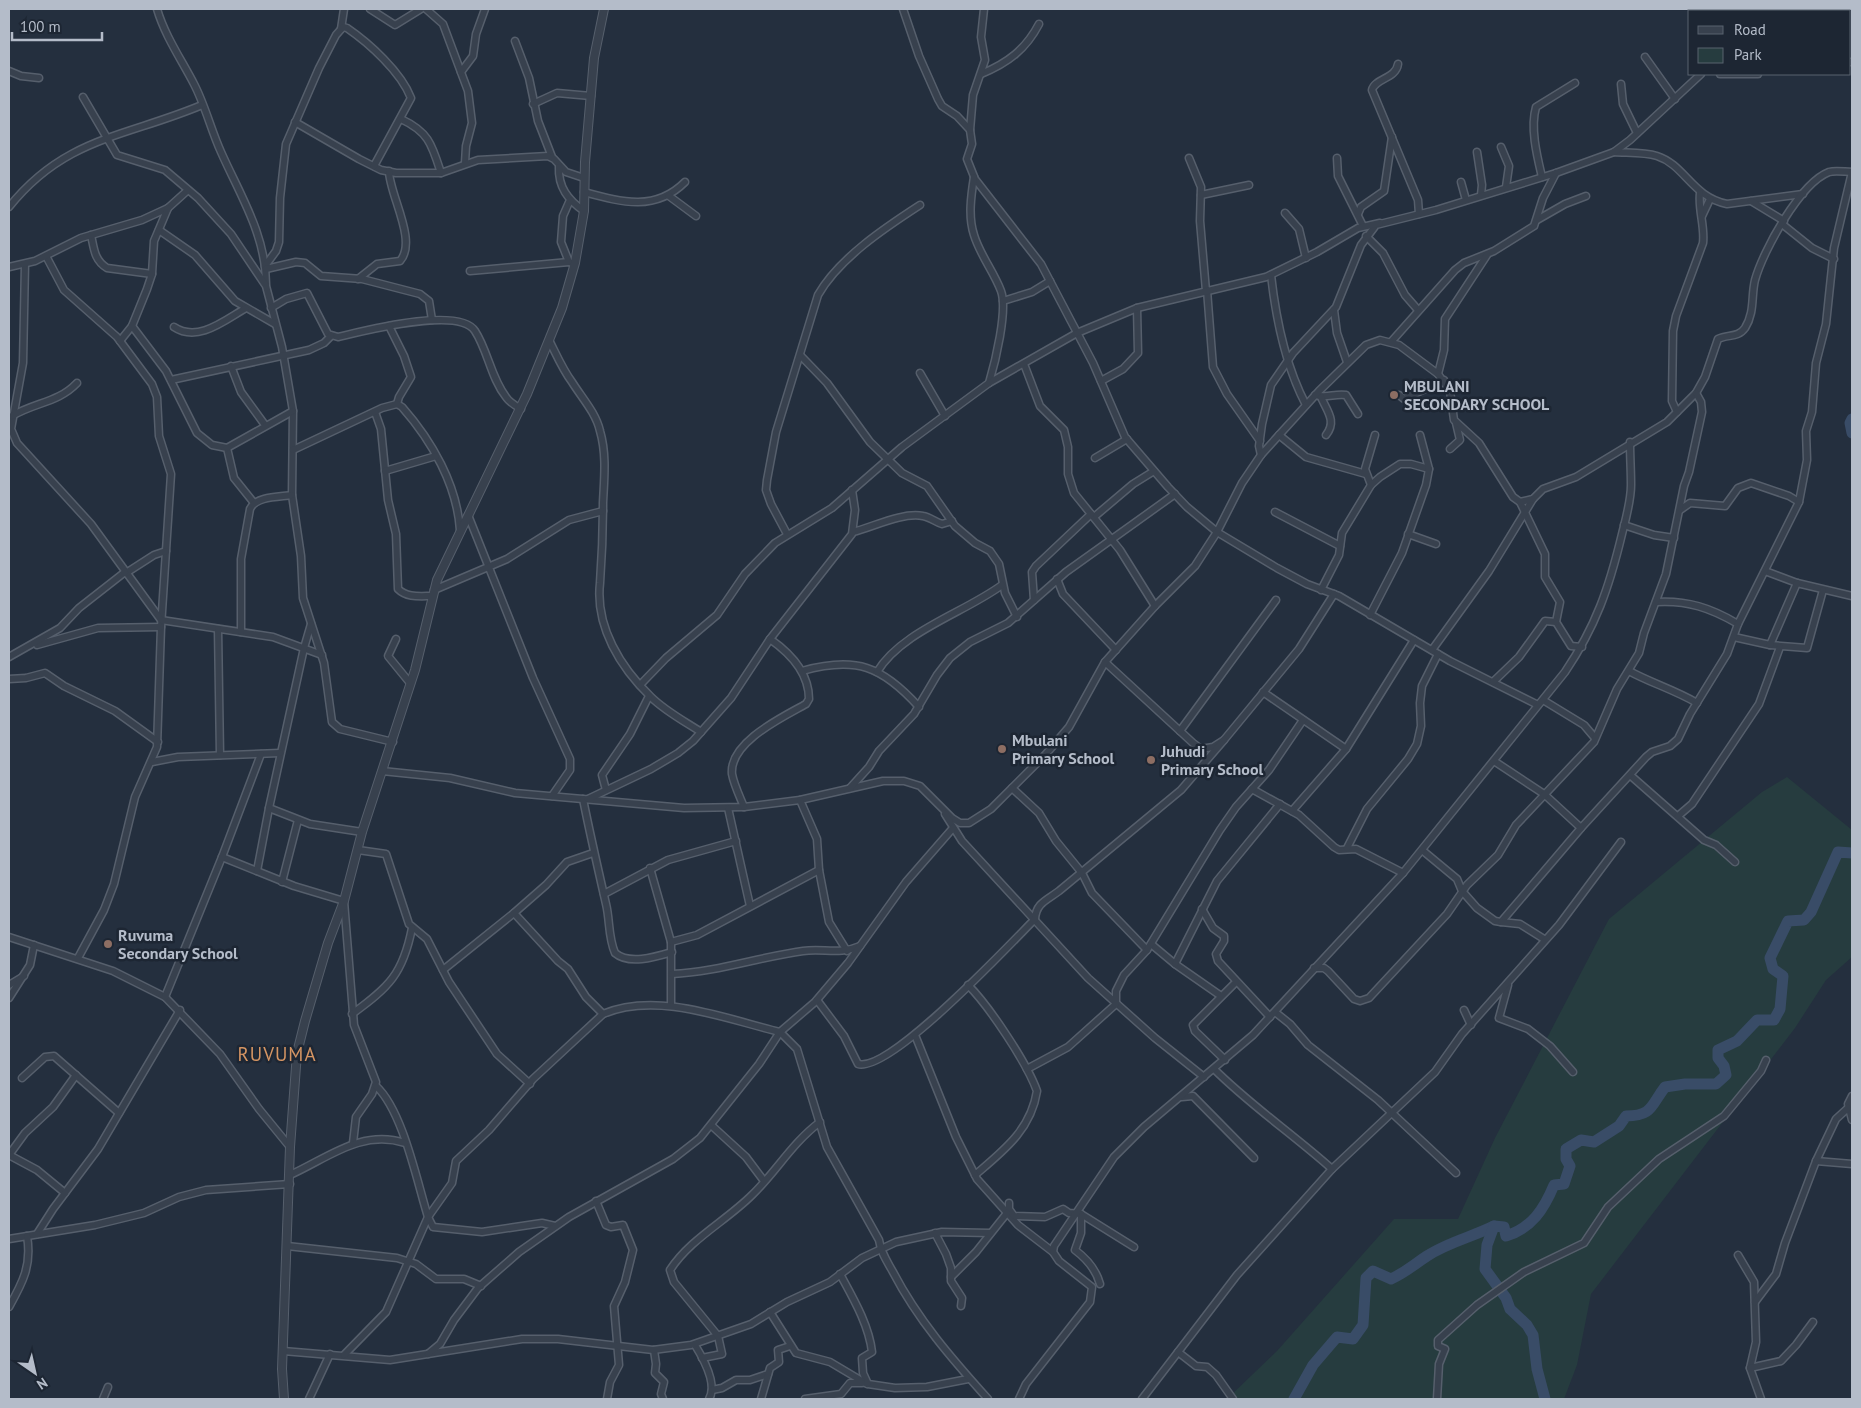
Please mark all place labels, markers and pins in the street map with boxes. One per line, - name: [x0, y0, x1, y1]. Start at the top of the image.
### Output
- place label: MBULANI SECONDARY SCHOOL: [1404, 376, 1550, 414]
- marker: MBULANI SECONDARY SCHOOL: [1388, 389, 1400, 401]
- place label: Mbulani Primary School: [1012, 730, 1114, 768]
- place label: Juhudi Primary School: [1160, 741, 1263, 779]
- marker: Mbulani Primary School: [996, 743, 1008, 755]
- marker: Juhudi Primary School: [1145, 754, 1157, 766]
- place label: Ruvuma Secondary School: [118, 925, 238, 963]
- marker: Ruvuma Secondary School: [102, 938, 114, 950]

